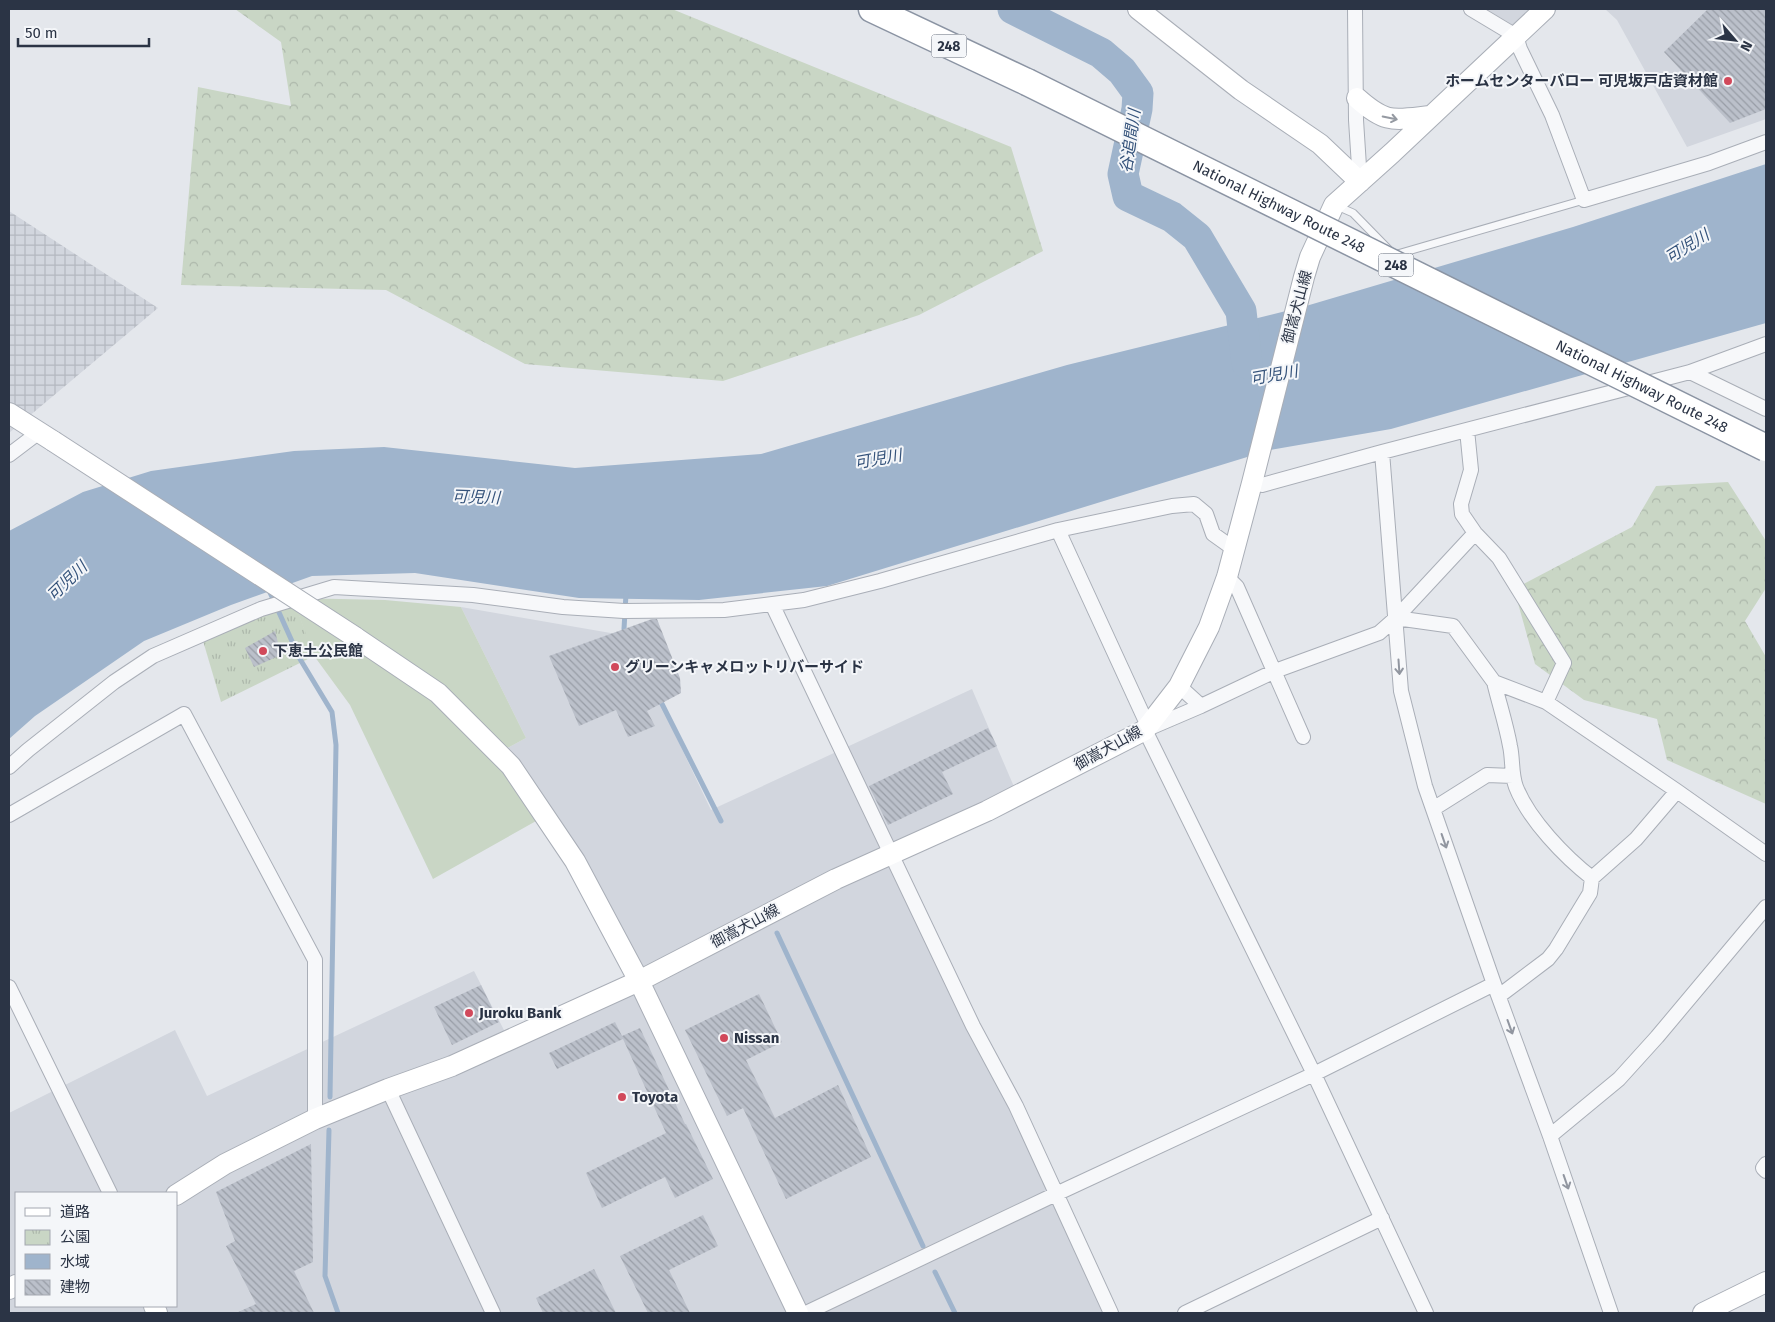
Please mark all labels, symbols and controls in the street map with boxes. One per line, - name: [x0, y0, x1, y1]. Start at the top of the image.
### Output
- scale bar: [18, 15, 149, 47]
- north arrow: [1710, 15, 1760, 65]
- text: 50 m: [25, 24, 58, 42]
- road number: 248: [932, 34, 966, 58]
- text: N: [1736, 38, 1756, 54]
- place label: ホームセンターバロー 可児坂戸店資材館: [1445, 72, 1718, 90]
- marker: ホームセンターバロー 可児坂戸店資材館: [1722, 75, 1734, 87]
- water label: 谷追間川: [1116, 106, 1144, 174]
- one-way arrow: [1382, 113, 1398, 123]
- street label: National Highway Route 248: [1190, 156, 1368, 257]
- water label: 可児川: [1662, 224, 1714, 267]
- road number: 248: [1378, 254, 1414, 276]
- street label: 御嵩犬山線: [1279, 268, 1315, 346]
- street label: National Highway Route 248: [1553, 336, 1731, 437]
- water label: 可児川: [1249, 361, 1301, 389]
- water label: 可児川: [853, 445, 905, 473]
- water label: 可児川: [452, 487, 502, 507]
- water label: 可児川: [43, 556, 92, 605]
- place label: 下恵土公民館: [273, 642, 363, 660]
- marker: 下恵土公民館: [257, 645, 269, 657]
- place label: グリーンキャメロットリバーサイド: [625, 658, 864, 676]
- one-way arrow: [1395, 659, 1404, 675]
- marker: グリーンキャメロットリバーサイド: [609, 661, 621, 673]
- street label: 御嵩犬山線: [1071, 722, 1145, 774]
- one-way arrow: [1440, 832, 1449, 848]
- street label: 御嵩犬山線: [708, 900, 782, 952]
- place label: Juroku Bank: [478, 1004, 562, 1022]
- marker: Juroku Bank: [463, 1007, 475, 1019]
- one-way arrow: [1506, 1019, 1515, 1034]
- place label: Nissan: [734, 1029, 779, 1047]
- marker: Nissan: [718, 1032, 730, 1044]
- place label: Toyota: [632, 1088, 678, 1106]
- marker: Toyota: [616, 1091, 628, 1103]
- one-way arrow: [1561, 1174, 1571, 1190]
- legend: [15, 1192, 178, 1307]
- text: 道路: [60, 1203, 90, 1221]
- text: 公園: [60, 1228, 90, 1246]
- text: 水域: [60, 1253, 90, 1271]
- text: 建物: [60, 1278, 90, 1296]

